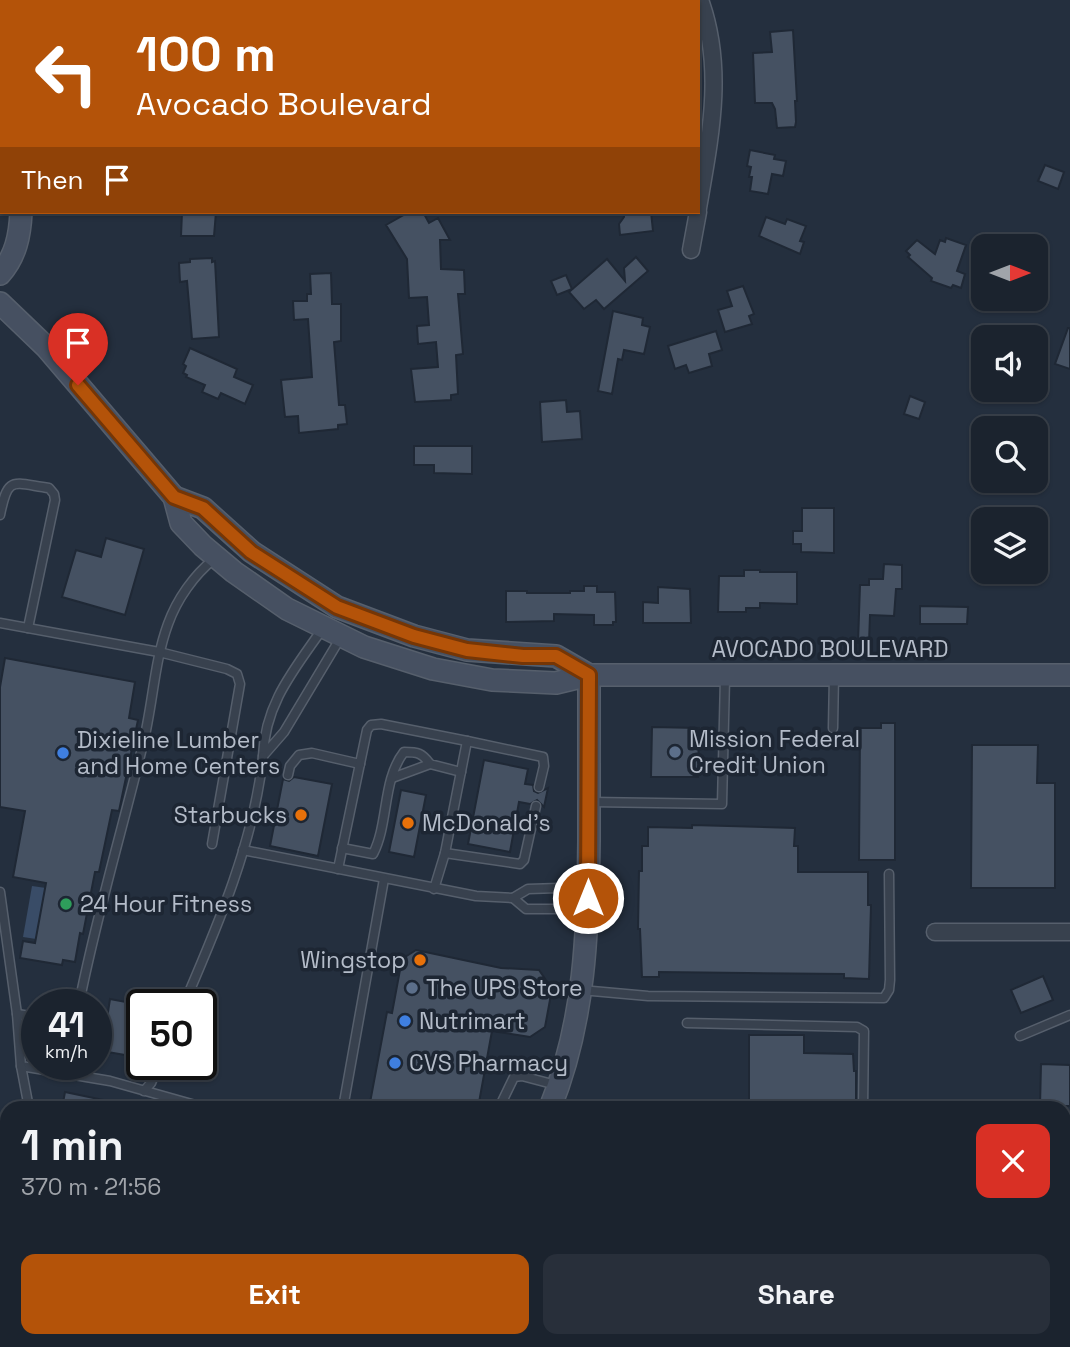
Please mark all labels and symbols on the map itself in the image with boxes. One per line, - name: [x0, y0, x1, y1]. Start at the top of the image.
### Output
- north arrow: [971, 234, 1048, 312]
- pin: [48, 313, 108, 385]
- street label: AVOCADO BOULEVARD: [712, 634, 948, 664]
- place label: Mission Federal Credit Union: [689, 724, 860, 780]
- place label: Dixieline Lumber and Home Centers: [77, 725, 280, 781]
- marker: Mission Federal Credit Union: [667, 744, 683, 760]
- marker: Dixieline Lumber and Home Centers: [55, 745, 71, 761]
- place label: Starbucks: [174, 800, 287, 830]
- marker: Starbucks: [293, 807, 309, 823]
- place label: McDonald's: [422, 808, 551, 838]
- marker: McDonald's: [400, 815, 416, 831]
- position arrow: [551, 861, 625, 935]
- place label: 24 Hour Fitness: [80, 889, 252, 919]
- marker: 24 Hour Fitness: [58, 896, 74, 912]
- place label: Wingstop: [300, 945, 406, 975]
- marker: Wingstop: [412, 952, 428, 968]
- place label: The UPS Store: [426, 973, 583, 1003]
- marker: The UPS Store: [404, 980, 420, 996]
- speed limit sign: 50: [126, 989, 217, 1080]
- place label: Nutrimart: [419, 1006, 526, 1036]
- marker: Nutrimart: [397, 1013, 413, 1029]
- place label: CVS Pharmacy: [409, 1048, 568, 1078]
- marker: CVS Pharmacy: [387, 1055, 403, 1071]

